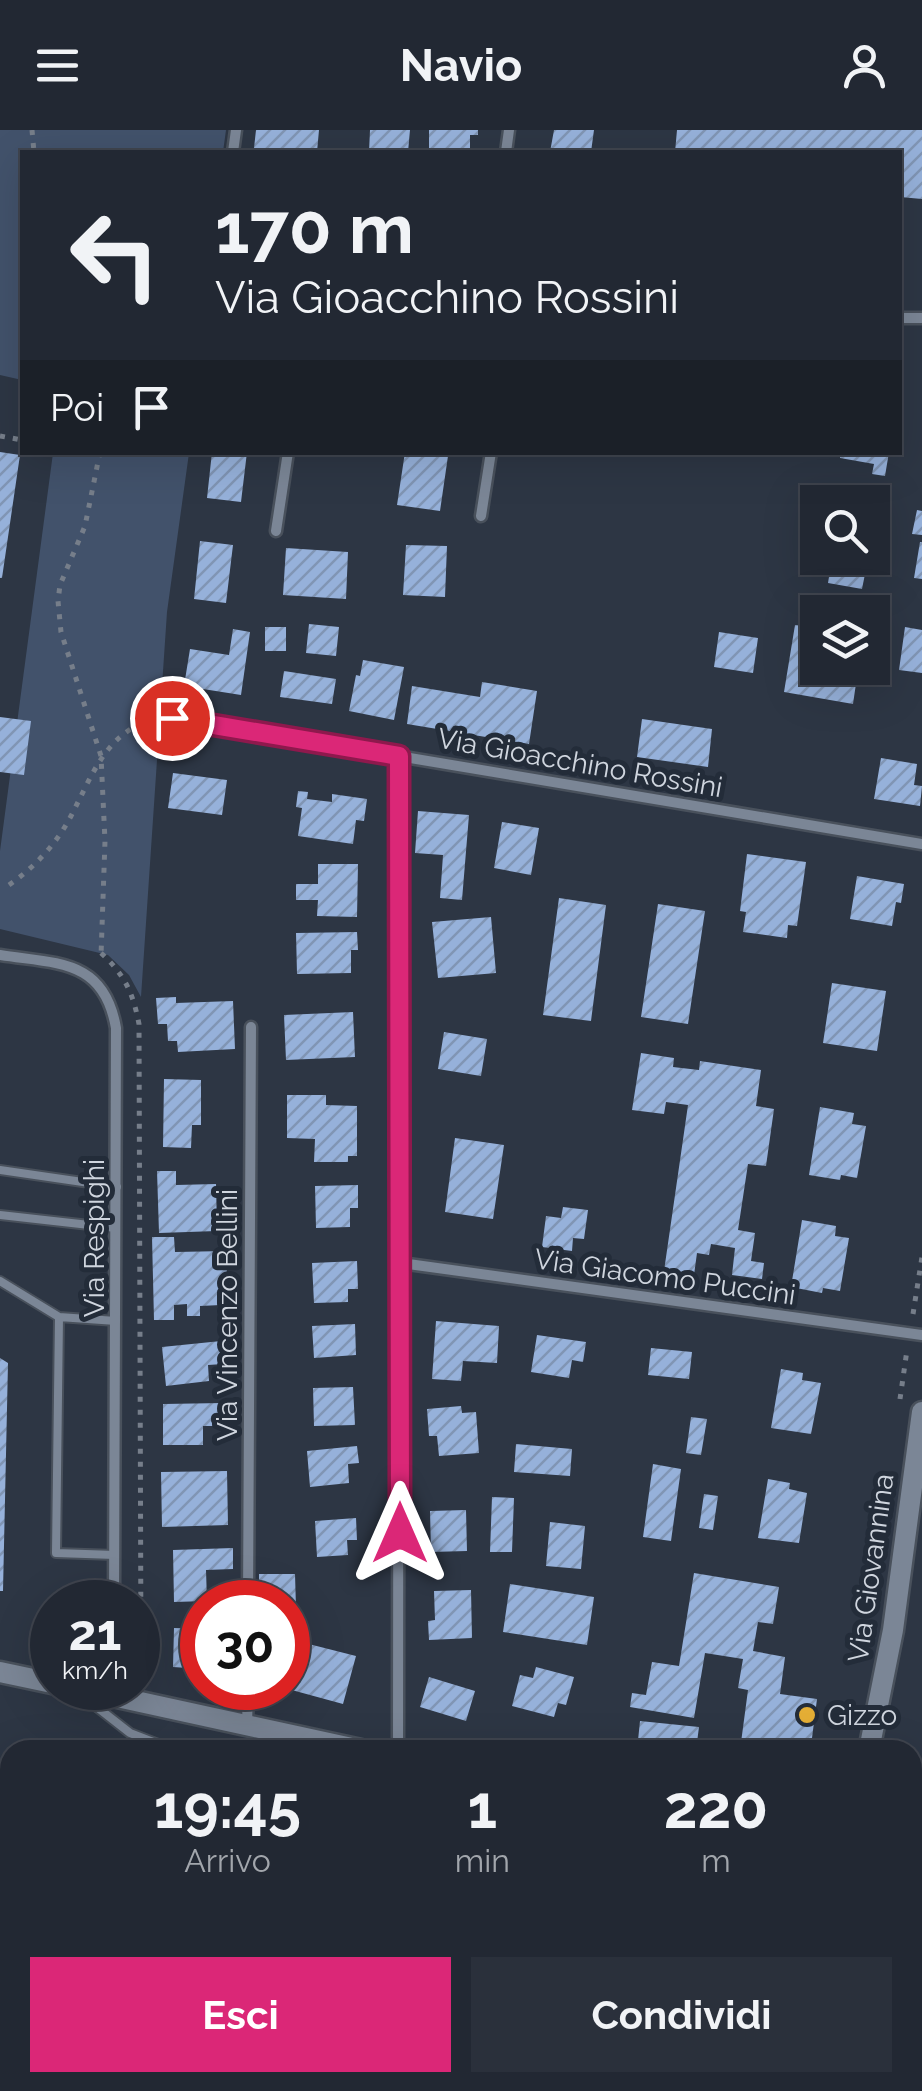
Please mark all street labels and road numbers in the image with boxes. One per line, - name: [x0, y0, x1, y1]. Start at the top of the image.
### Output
- street label: Via Gioacchino Rossini: [435, 722, 725, 804]
- street label: Via Respighi: [78, 1159, 111, 1317]
- street label: Via Vincenzo Bellini: [211, 1189, 244, 1441]
- street label: Via Giacomo Puccini: [532, 1242, 798, 1312]
- street label: Via Giovannina: [841, 1472, 901, 1664]

